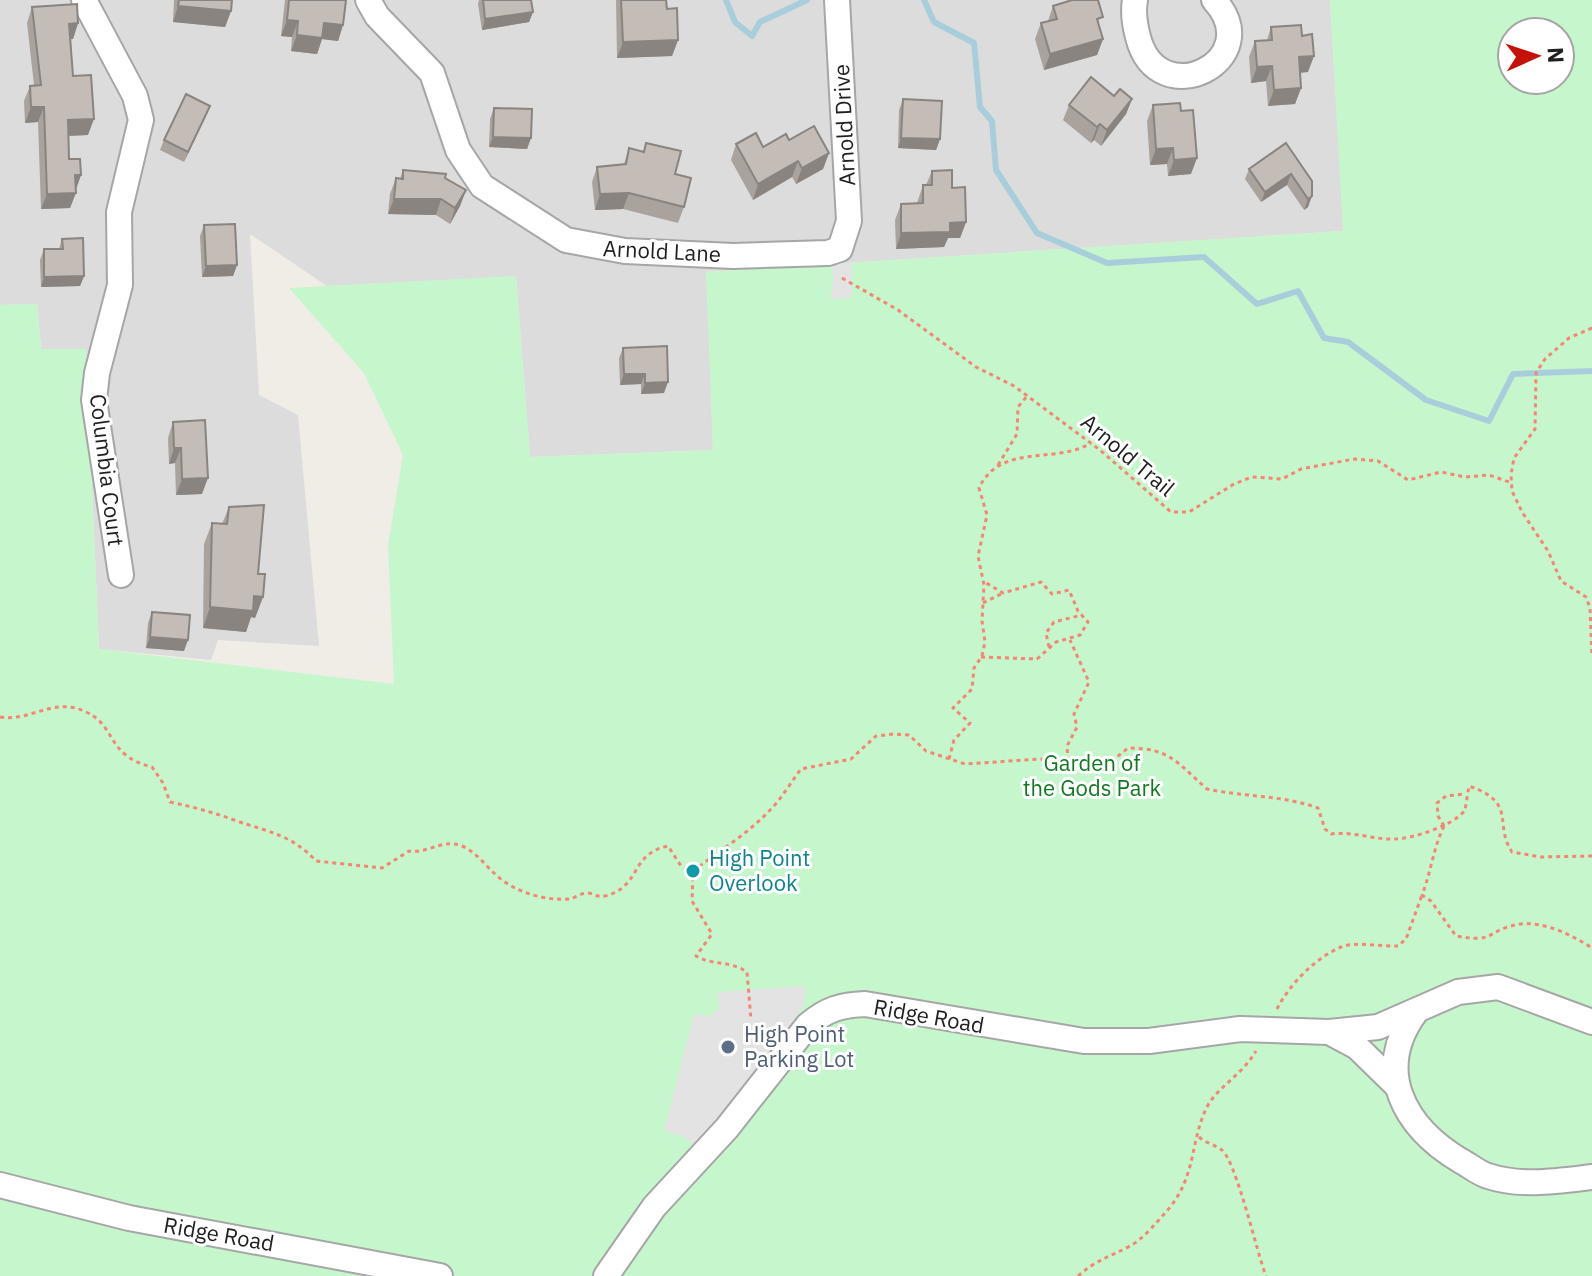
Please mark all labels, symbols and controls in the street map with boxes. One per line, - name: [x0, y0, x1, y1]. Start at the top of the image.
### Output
- north arrow: [1496, 16, 1576, 96]
- text: N: [1542, 46, 1571, 64]
- street label: Arnold Drive: [826, 63, 861, 187]
- street label: Arnold Lane: [602, 233, 722, 268]
- street label: Columbia Court: [84, 392, 131, 548]
- street label: Arnold Trail: [1075, 407, 1181, 502]
- park label: Garden of the Gods Park: [1023, 748, 1162, 802]
- place label: High Point Overlook: [709, 843, 810, 897]
- marker: High Point Overlook: [684, 862, 702, 880]
- street label: Ridge Road: [872, 992, 987, 1039]
- place label: High Point Parking Lot: [744, 1019, 854, 1073]
- marker: High Point Parking Lot: [719, 1038, 737, 1056]
- street label: Ridge Road: [162, 1210, 277, 1257]

